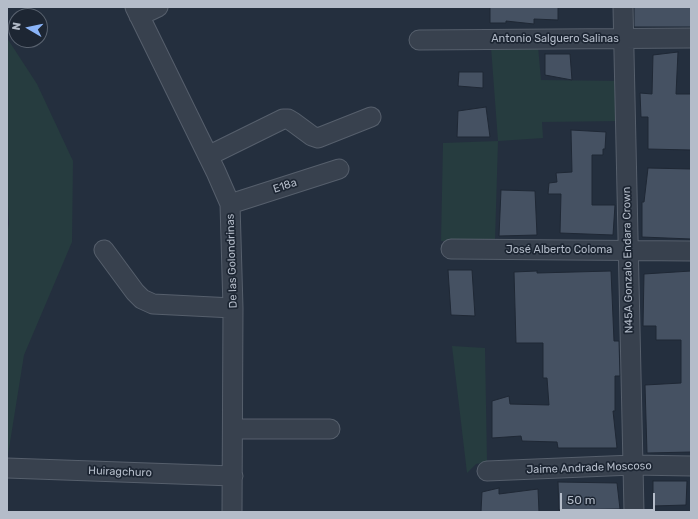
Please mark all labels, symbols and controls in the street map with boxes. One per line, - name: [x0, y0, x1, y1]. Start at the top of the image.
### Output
- north arrow: [8, 8, 48, 48]
- text: N: [10, 21, 24, 31]
- street label: Antonio Salguero Salinas: [491, 32, 619, 46]
- street label: E18a: [271, 176, 299, 196]
- street label: N45A Gonzalo Endara Crown: [620, 187, 636, 333]
- street label: De las Golondrinas: [224, 213, 240, 309]
- street label: José Alberto Coloma: [506, 243, 612, 257]
- street label: Jaime Andrade Moscoso: [526, 459, 652, 477]
- street label: Huiragchuro: [88, 464, 152, 480]
- scale bar: [562, 485, 657, 511]
- text: 50 m: [567, 493, 595, 507]

